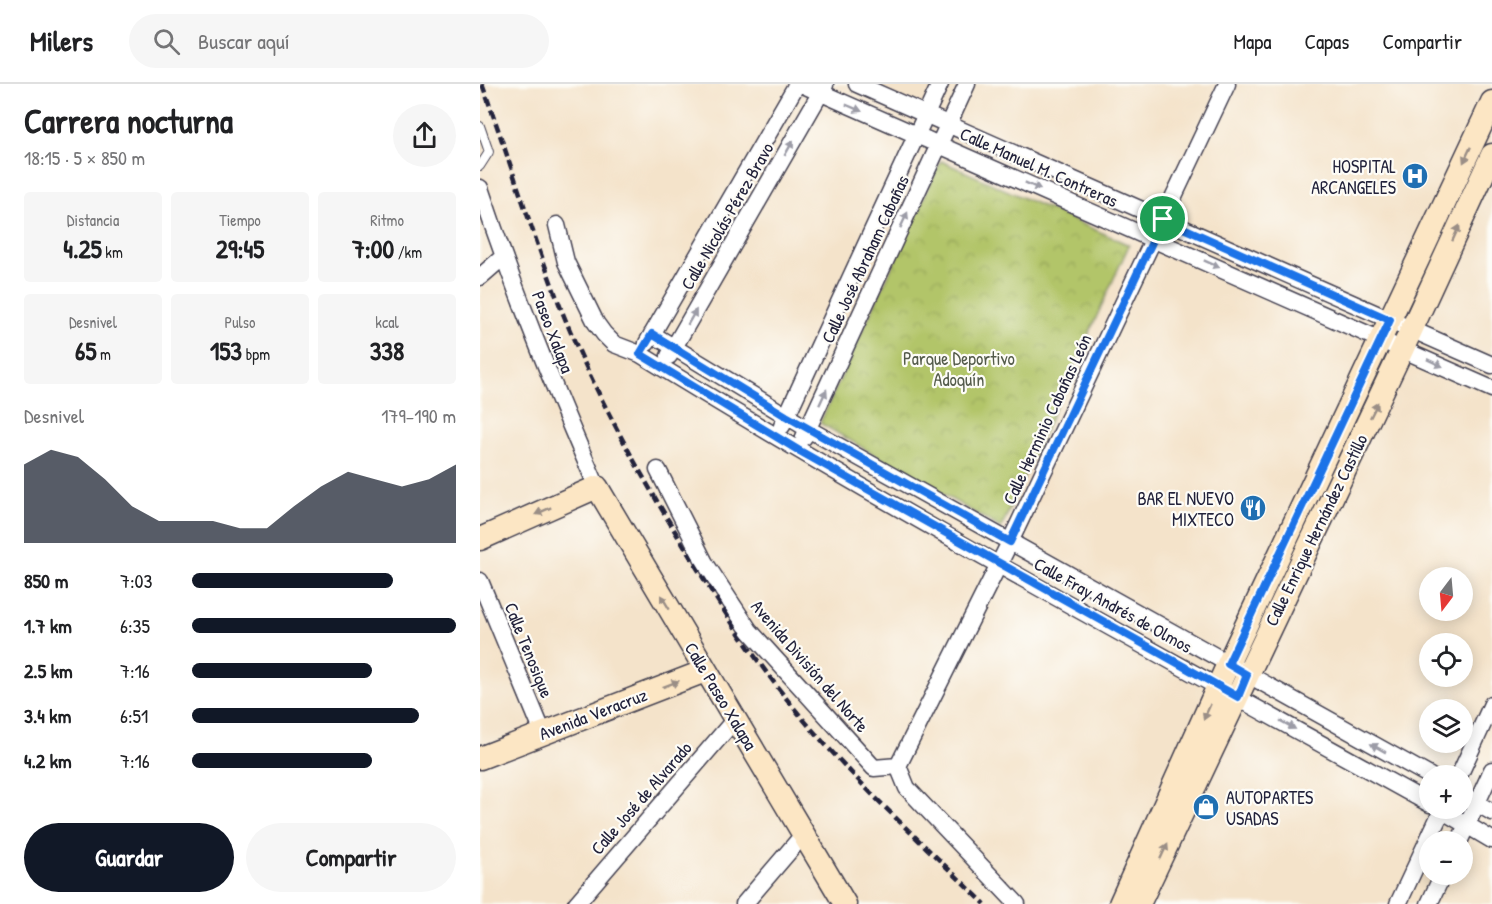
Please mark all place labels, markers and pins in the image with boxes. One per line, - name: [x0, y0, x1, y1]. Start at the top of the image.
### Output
- place label: HOSPITAL ARCANGELES: [1311, 154, 1396, 200]
- hospital icon: HOSPITAL ARCANGELES: [1400, 161, 1430, 191]
- pin: [1137, 193, 1188, 244]
- place label: BAR EL NUEVO MIXTECO: [1137, 486, 1234, 532]
- restaurant icon: BAR EL NUEVO MIXTECO: [1238, 493, 1268, 523]
- place label: AUTOPARTES USADAS: [1226, 785, 1313, 831]
- shop icon: AUTOPARTES USADAS: [1191, 792, 1221, 822]

